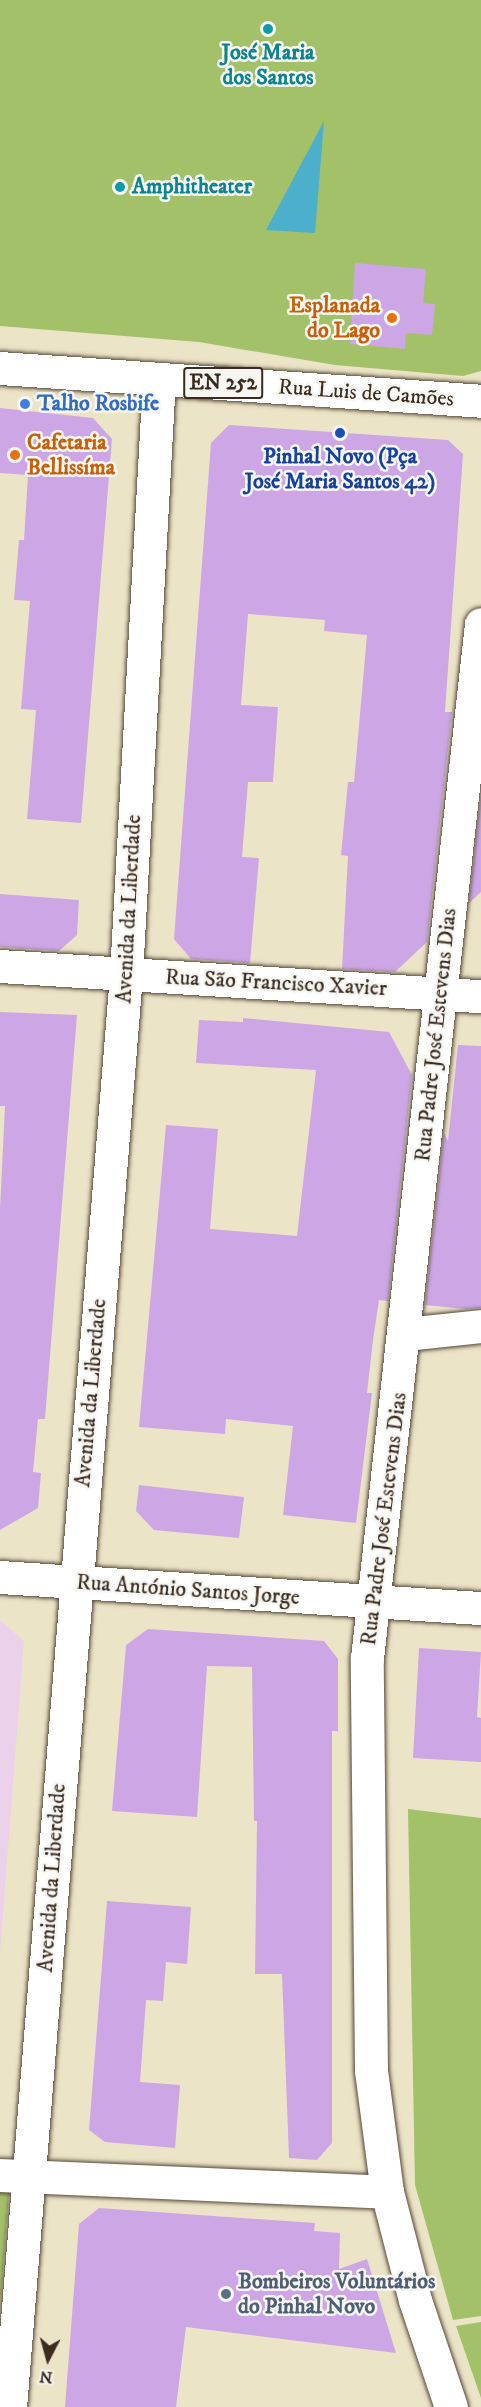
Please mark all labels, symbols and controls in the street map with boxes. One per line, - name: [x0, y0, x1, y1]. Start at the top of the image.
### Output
- marker: José Maria dos Santos: [261, 22, 275, 36]
- place label: José Maria dos Santos: [222, 39, 314, 90]
- place label: Amphitheater: [132, 174, 252, 200]
- marker: Amphitheater: [113, 180, 127, 194]
- place label: Esplanada do Lago: [289, 292, 380, 344]
- marker: Esplanada do Lago: [385, 311, 399, 325]
- road number: EN 252: [182, 365, 264, 401]
- street label: Rua Luis de Camões: [277, 374, 455, 412]
- place label: Talho Rosbife: [37, 391, 159, 417]
- marker: Talho Rosbife: [18, 397, 32, 411]
- marker: Pinhal Novo (Pça José Maria Santos 42): [333, 426, 347, 440]
- place label: Cafetaria Bellissíma: [27, 429, 115, 481]
- place label: Pinhal Novo (Pça José Maria Santos 42): [245, 443, 435, 494]
- marker: Cafetaria Bellissíma: [8, 448, 22, 462]
- street label: Avenida da Liberdade: [111, 814, 147, 1004]
- street label: Rua Padre José Estevens Dias: [410, 907, 462, 1163]
- street label: Rua São Francisco Xavier: [164, 964, 388, 1002]
- street label: Avenida da Liberdade: [70, 1298, 112, 1488]
- street label: Rua Padre José Estevens Dias: [355, 1391, 413, 1647]
- street label: Rua António Santos Jorge: [75, 1569, 301, 1611]
- street label: Avenida da Liberdade: [32, 1783, 72, 1973]
- place label: Bombeiros Voluntários do Pinhal Novo: [238, 2268, 435, 2320]
- marker: Bombeiros Voluntários do Pinhal Novo: [219, 2287, 233, 2301]
- north arrow: [18, 2329, 78, 2389]
- text: N: [39, 2366, 54, 2388]

